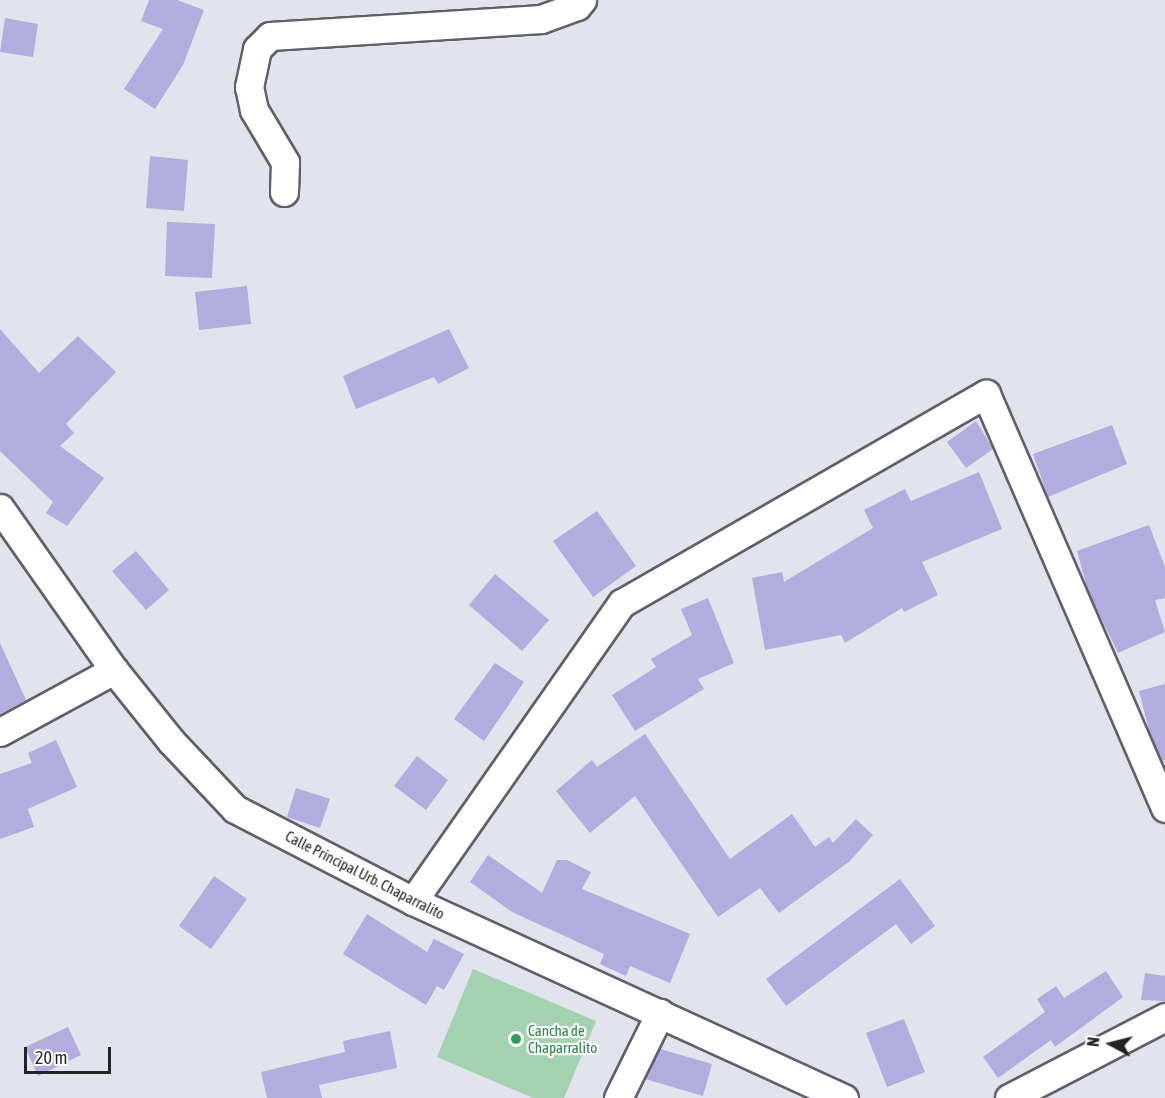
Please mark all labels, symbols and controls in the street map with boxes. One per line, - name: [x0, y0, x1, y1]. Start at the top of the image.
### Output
- street label: Calle Principal Urb. Chaparralito: [282, 827, 448, 923]
- north arrow: [1081, 1014, 1141, 1074]
- place label: Cancha de Chaparralito: [528, 1021, 597, 1056]
- marker: Cancha de Chaparralito: [509, 1032, 523, 1046]
- scale bar: [27, 1035, 114, 1073]
- text: N: [1084, 1036, 1103, 1048]
- text: 20 m: [35, 1047, 67, 1068]

